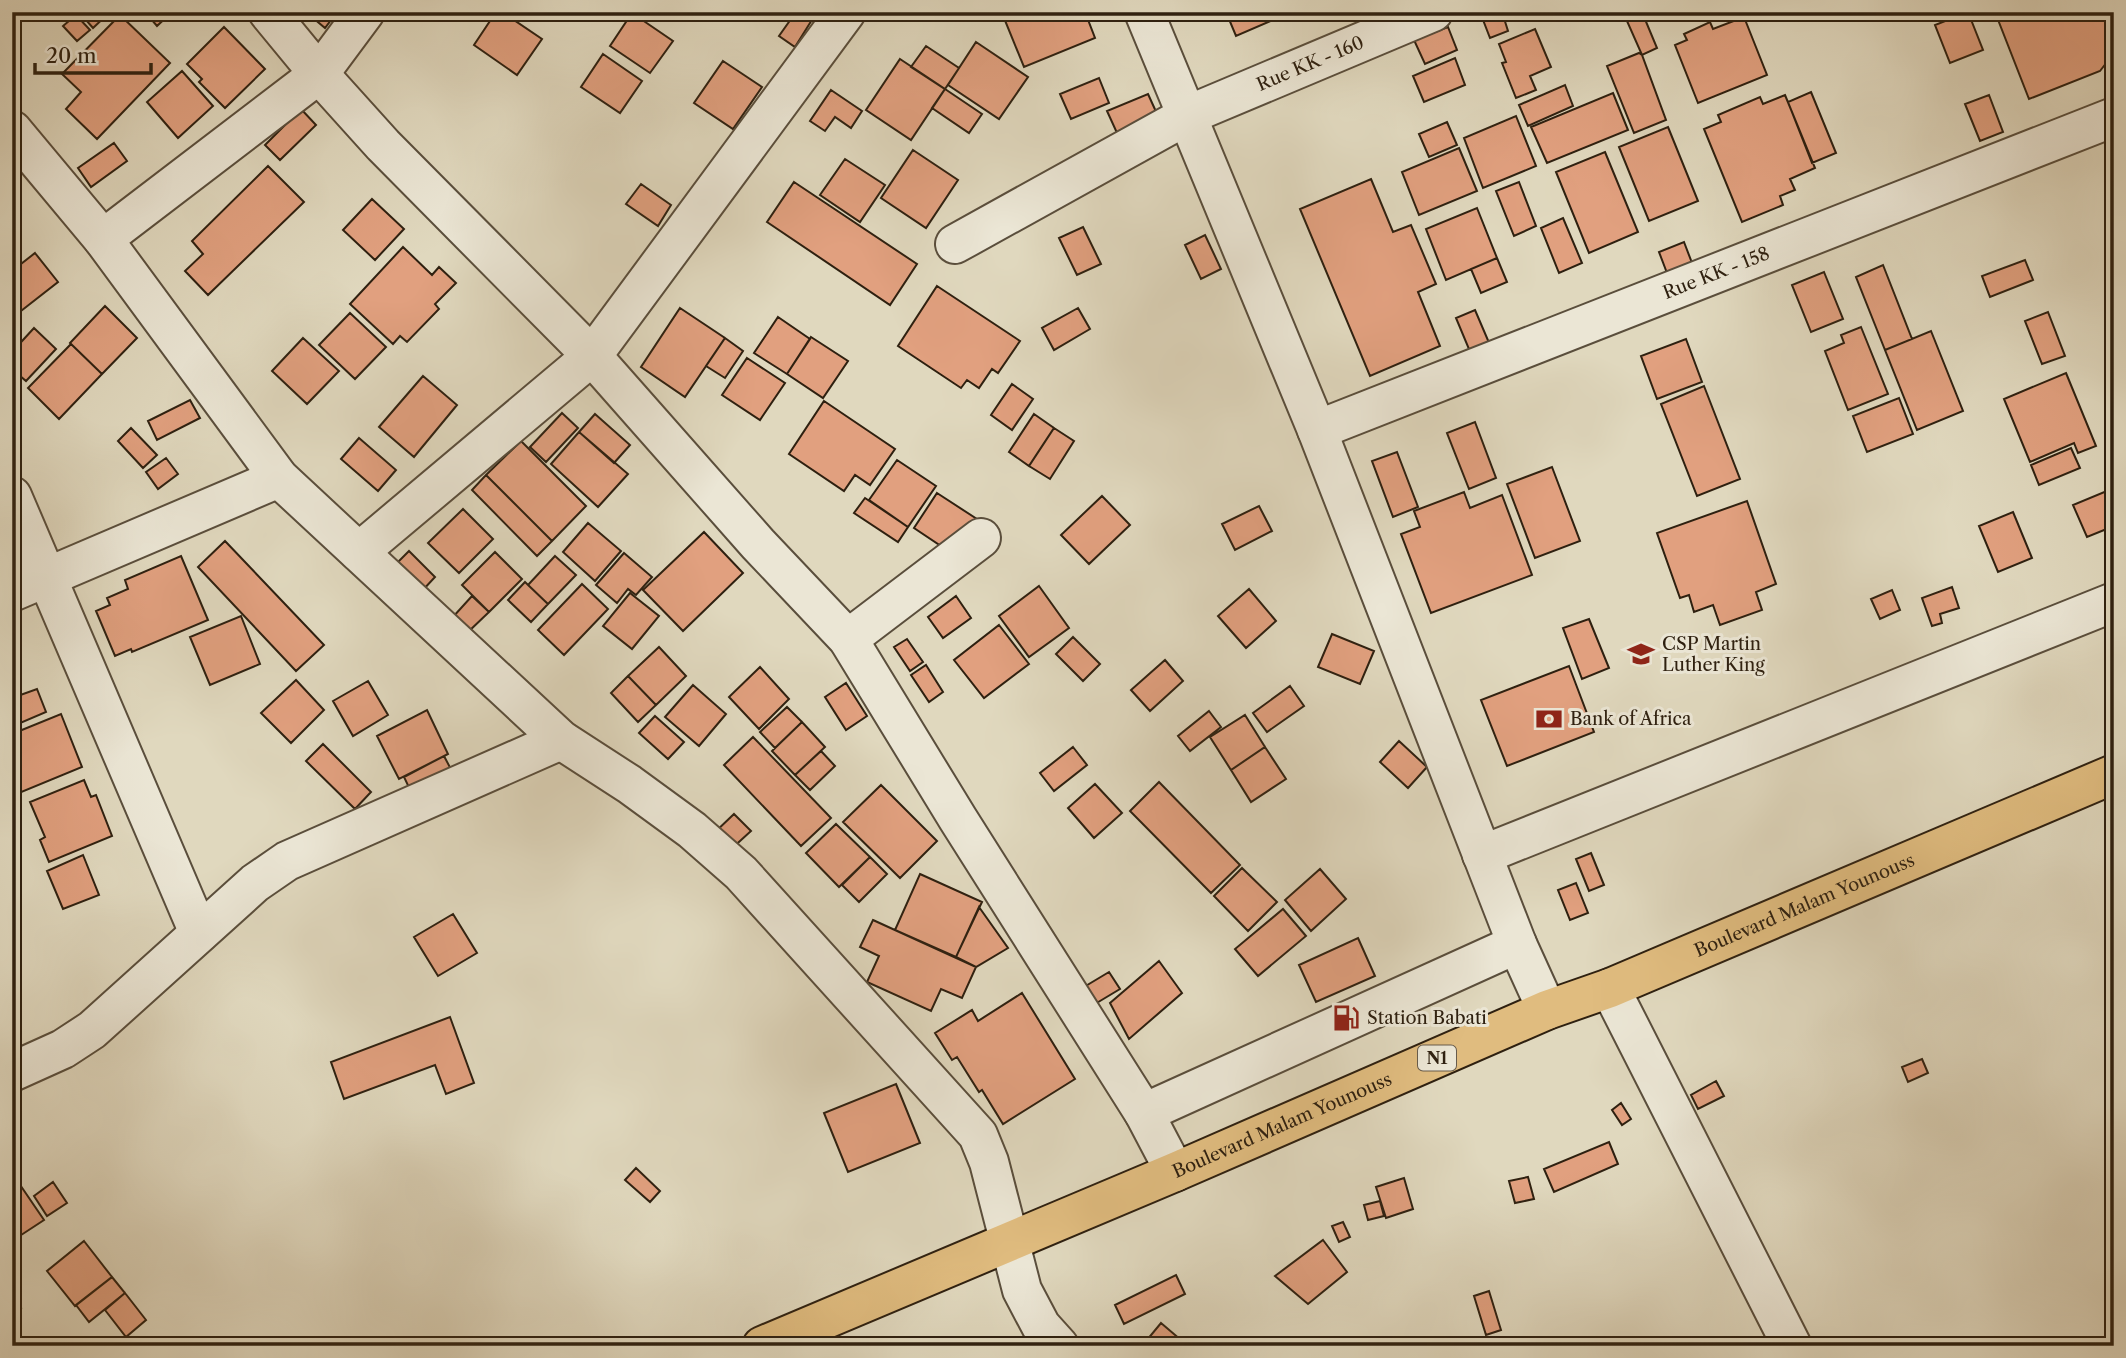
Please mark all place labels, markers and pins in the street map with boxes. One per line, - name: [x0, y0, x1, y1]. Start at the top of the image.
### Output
- place label: CSP Martin Luther King: [1662, 633, 1765, 676]
- school or university icon: CSP Martin Luther King: [1626, 639, 1656, 669]
- bank icon: Bank of Africa: [1534, 704, 1564, 734]
- place label: Bank of Africa: [1570, 708, 1692, 730]
- fuel station icon: Station Babati: [1331, 1003, 1361, 1033]
- place label: Station Babati: [1367, 1007, 1487, 1029]

